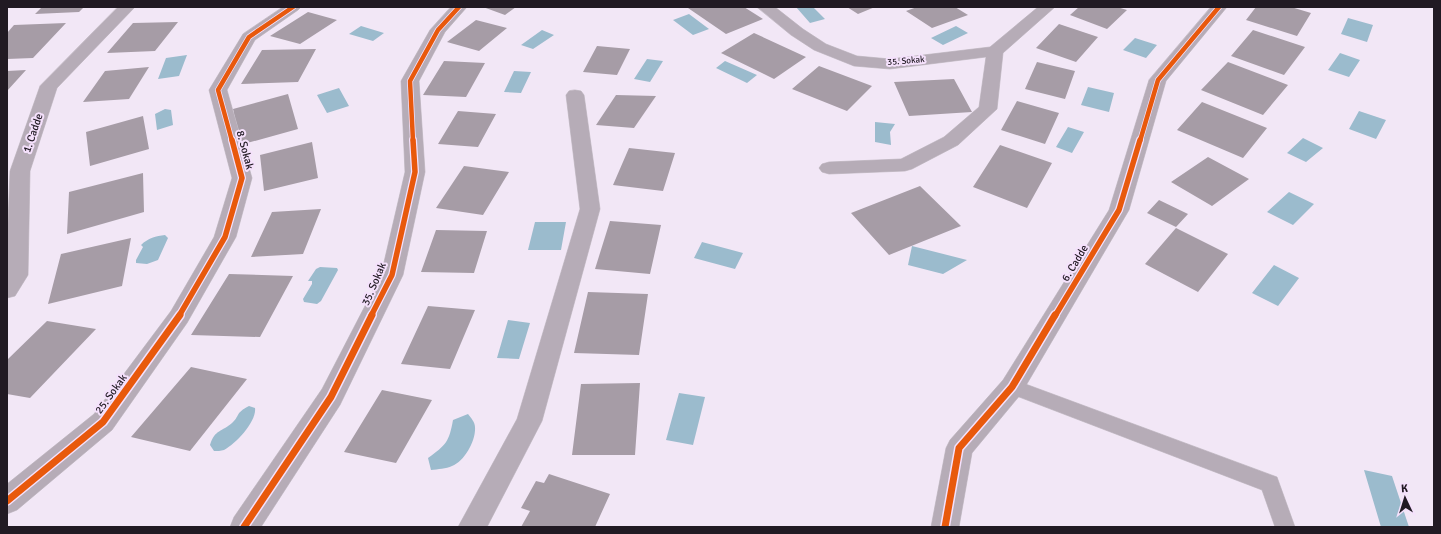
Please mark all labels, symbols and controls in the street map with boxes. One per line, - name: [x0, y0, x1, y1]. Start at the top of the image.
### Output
- street label: 35. Sokak: [887, 54, 926, 68]
- street label: 1. Cadde: [20, 112, 46, 154]
- street label: 8. Sokak: [234, 129, 257, 171]
- street label: 6. Cadde: [1059, 242, 1091, 284]
- street label: 35. Sokak: [359, 260, 389, 308]
- street label: 25. Sokak: [92, 371, 130, 416]
- north arrow: [1385, 478, 1425, 518]
- text: K: [1400, 482, 1408, 495]

